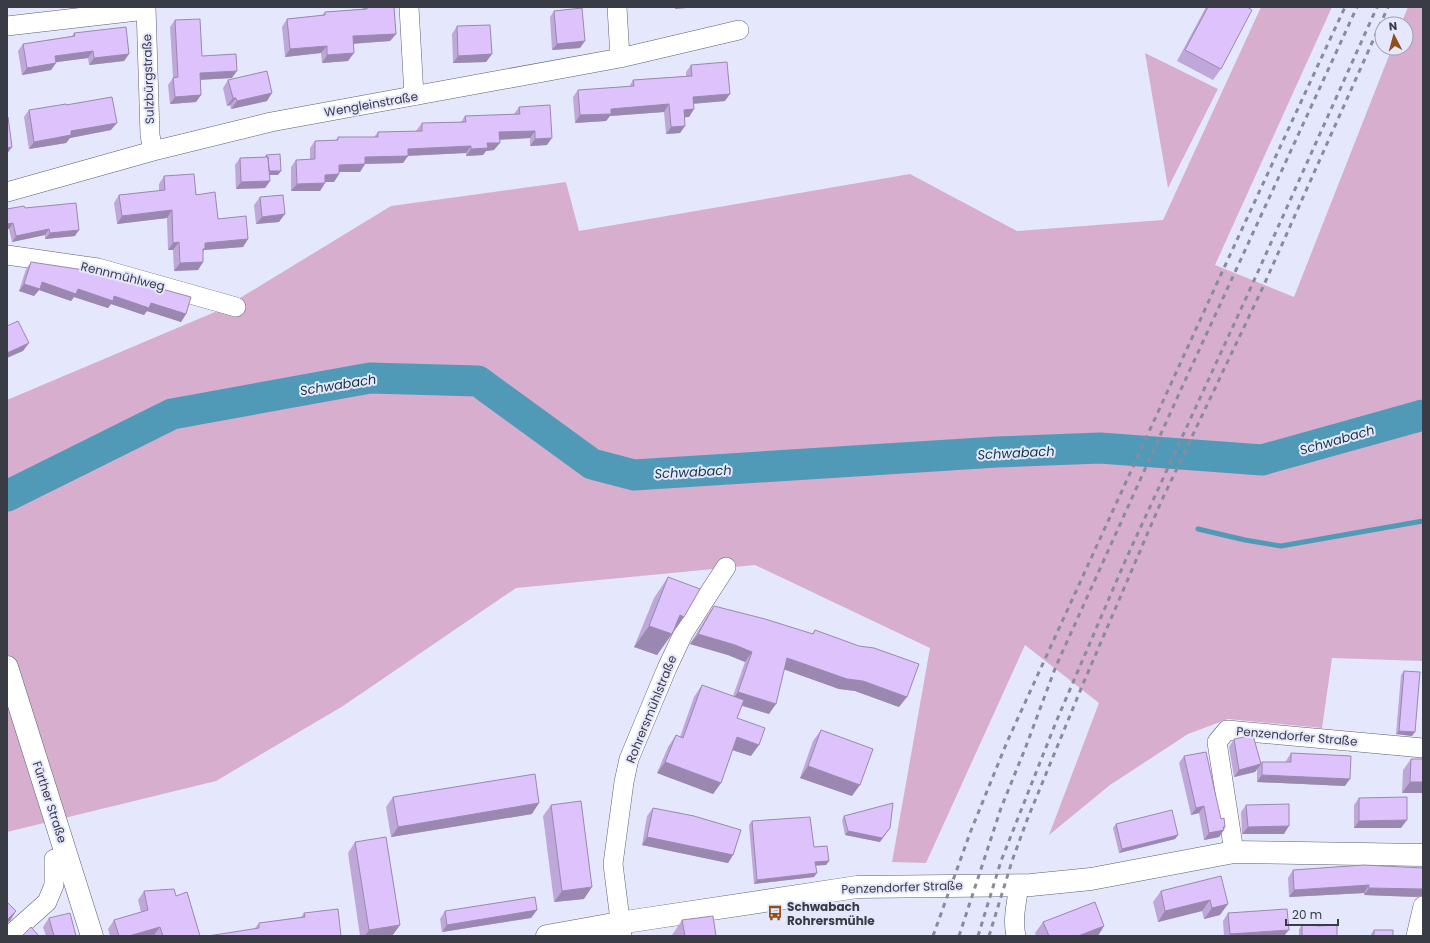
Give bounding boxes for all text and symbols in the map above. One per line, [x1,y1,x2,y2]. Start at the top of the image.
north arrow [1374,16,1414,56]
text: N [1388,18,1398,34]
street label: Sulzbürgstraße [138,34,158,124]
street label: Wengleinstraße [323,87,419,121]
street label: Rennmühlweg [79,257,167,295]
water label: Schwabach [298,370,378,400]
water label: Schwabach [1297,420,1377,460]
water label: Schwabach [977,441,1055,465]
water label: Schwabach [654,460,732,484]
street label: Rohrersmühlstraße [622,653,680,765]
street label: Penzendorfer Straße [1236,722,1358,750]
street label: Fürther Straße [29,759,71,845]
street label: Penzendorfer Straße [841,876,963,898]
place label: Schwabach Rohrersmühle [787,898,875,929]
scale bar [1286,901,1338,927]
bus stop icon: Schwabach Rohrersmühle [766,904,784,922]
text: 20 m [1292,906,1322,923]

